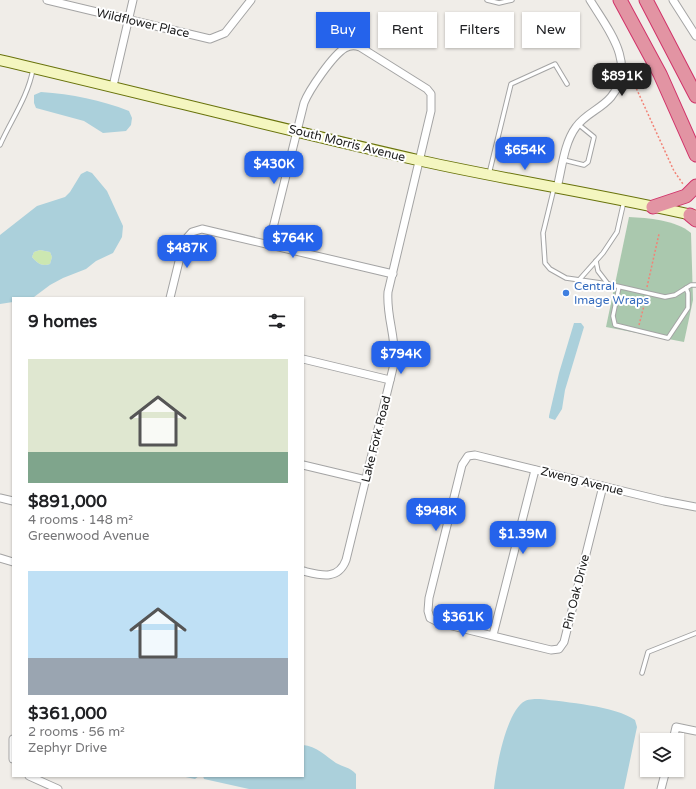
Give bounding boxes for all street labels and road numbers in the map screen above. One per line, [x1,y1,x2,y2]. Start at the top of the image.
street label: Wildflower Place [95,5,191,41]
street label: South Morris Avenue [287,122,407,164]
street label: Lake Fork Road [358,394,394,484]
street label: Zweng Avenue [539,464,625,498]
street label: Pin Oak Drive [560,553,592,631]

